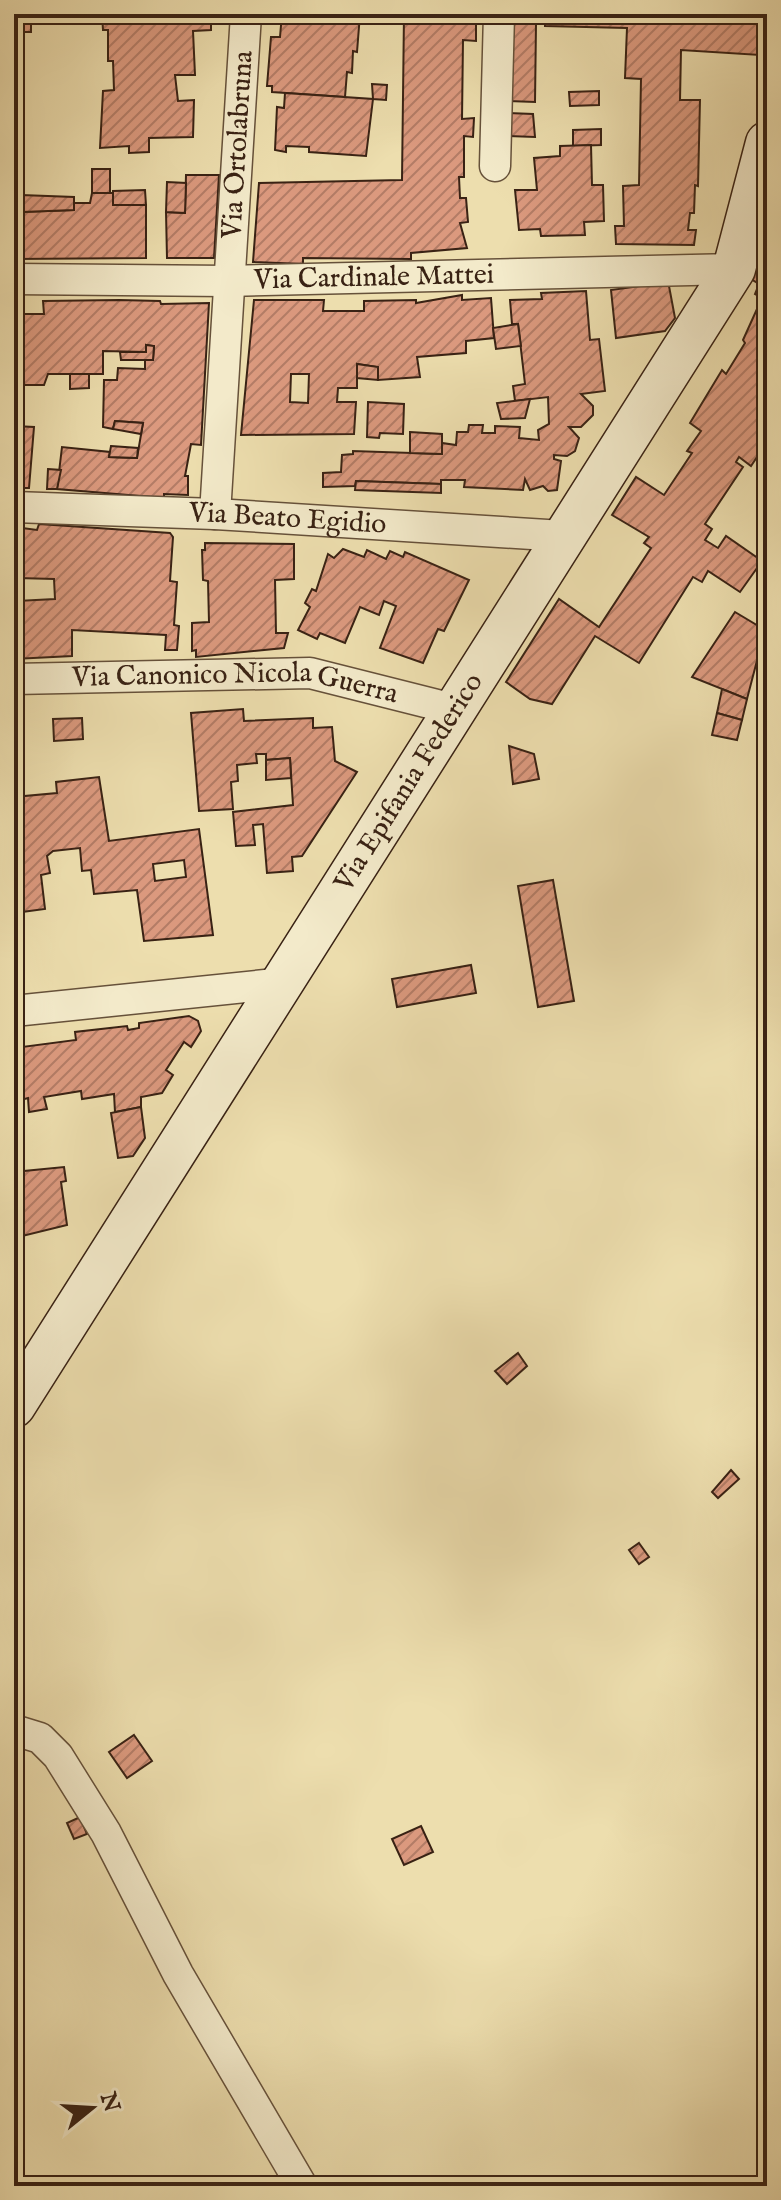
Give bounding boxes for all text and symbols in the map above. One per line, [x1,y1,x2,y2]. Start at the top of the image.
street label: Via Ortolabruna [215,49,261,241]
street label: Via Cardinale Mattei [252,257,495,298]
street label: Via Beato Egidio [187,496,387,542]
street label: Via Canonico Nicola Guerra [70,655,402,712]
street label: Via Epifania Federico [326,667,491,899]
north arrow [52,2068,132,2148]
text: N [93,2088,125,2116]

